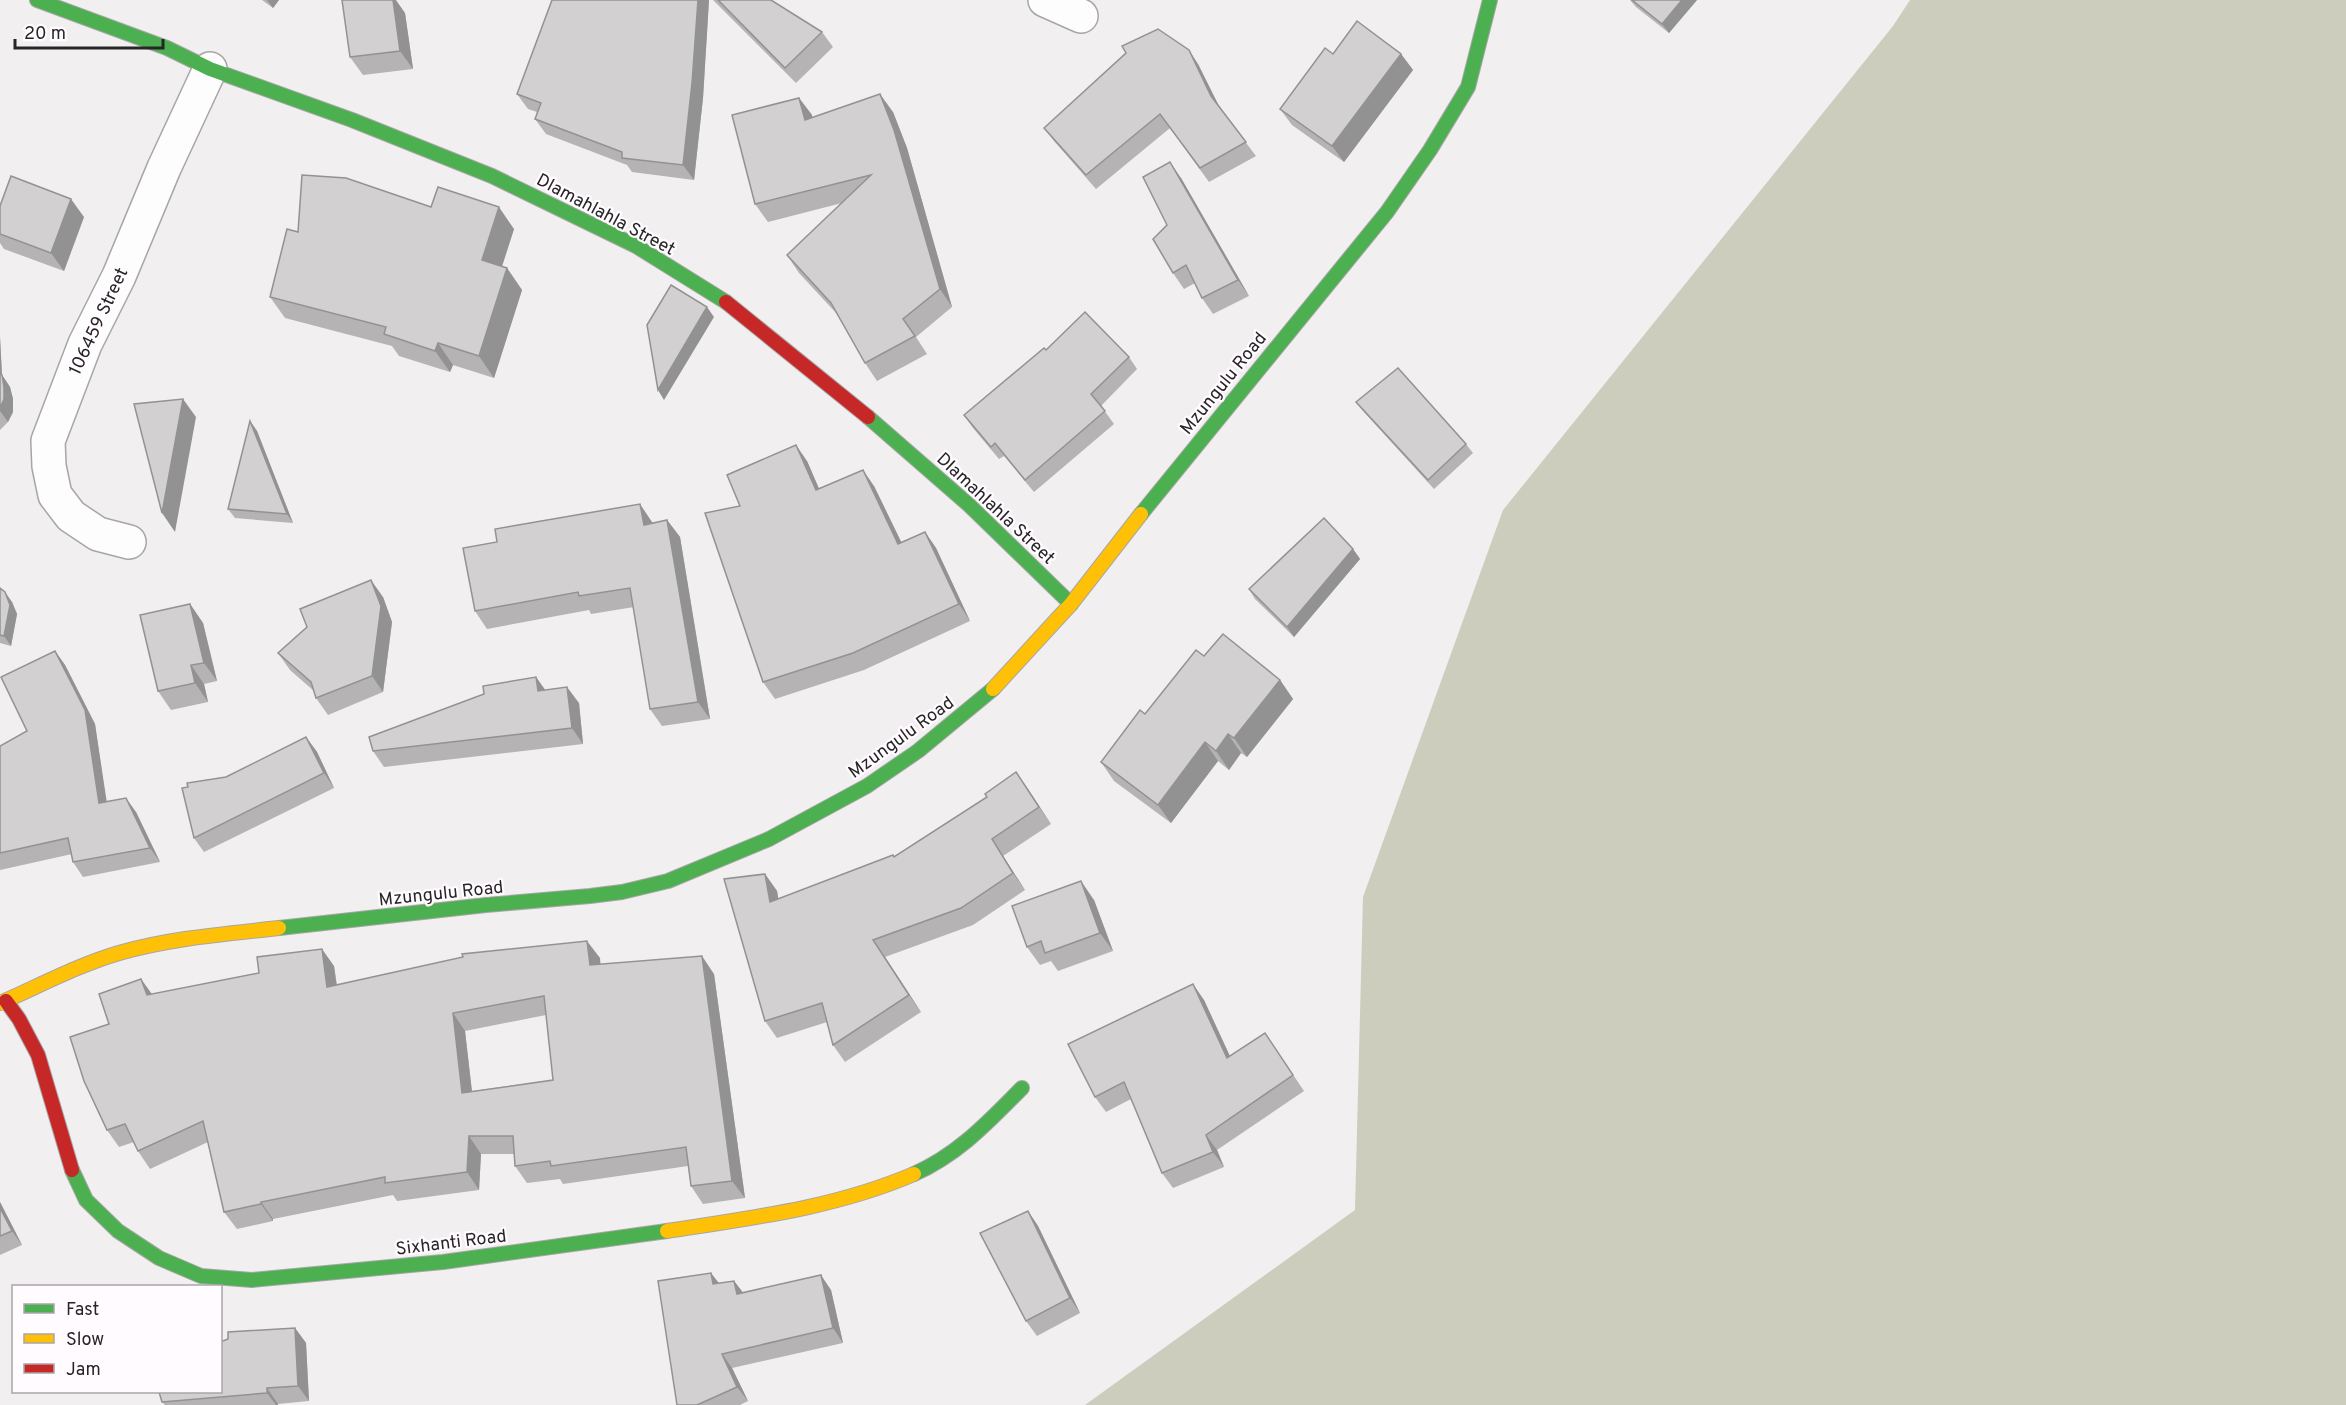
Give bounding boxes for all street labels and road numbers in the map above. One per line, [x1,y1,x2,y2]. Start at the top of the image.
street label: Dlamahlahla Street [532,169,679,262]
street label: 106459 Street [64,264,134,379]
street label: Mzungulu Road [1176,328,1273,440]
street label: Dlamahlahla Street [931,448,1059,570]
street label: Mzungulu Road [844,692,959,784]
street label: Mzungulu Road [378,877,505,912]
street label: Sixhanti Road [395,1225,508,1262]

